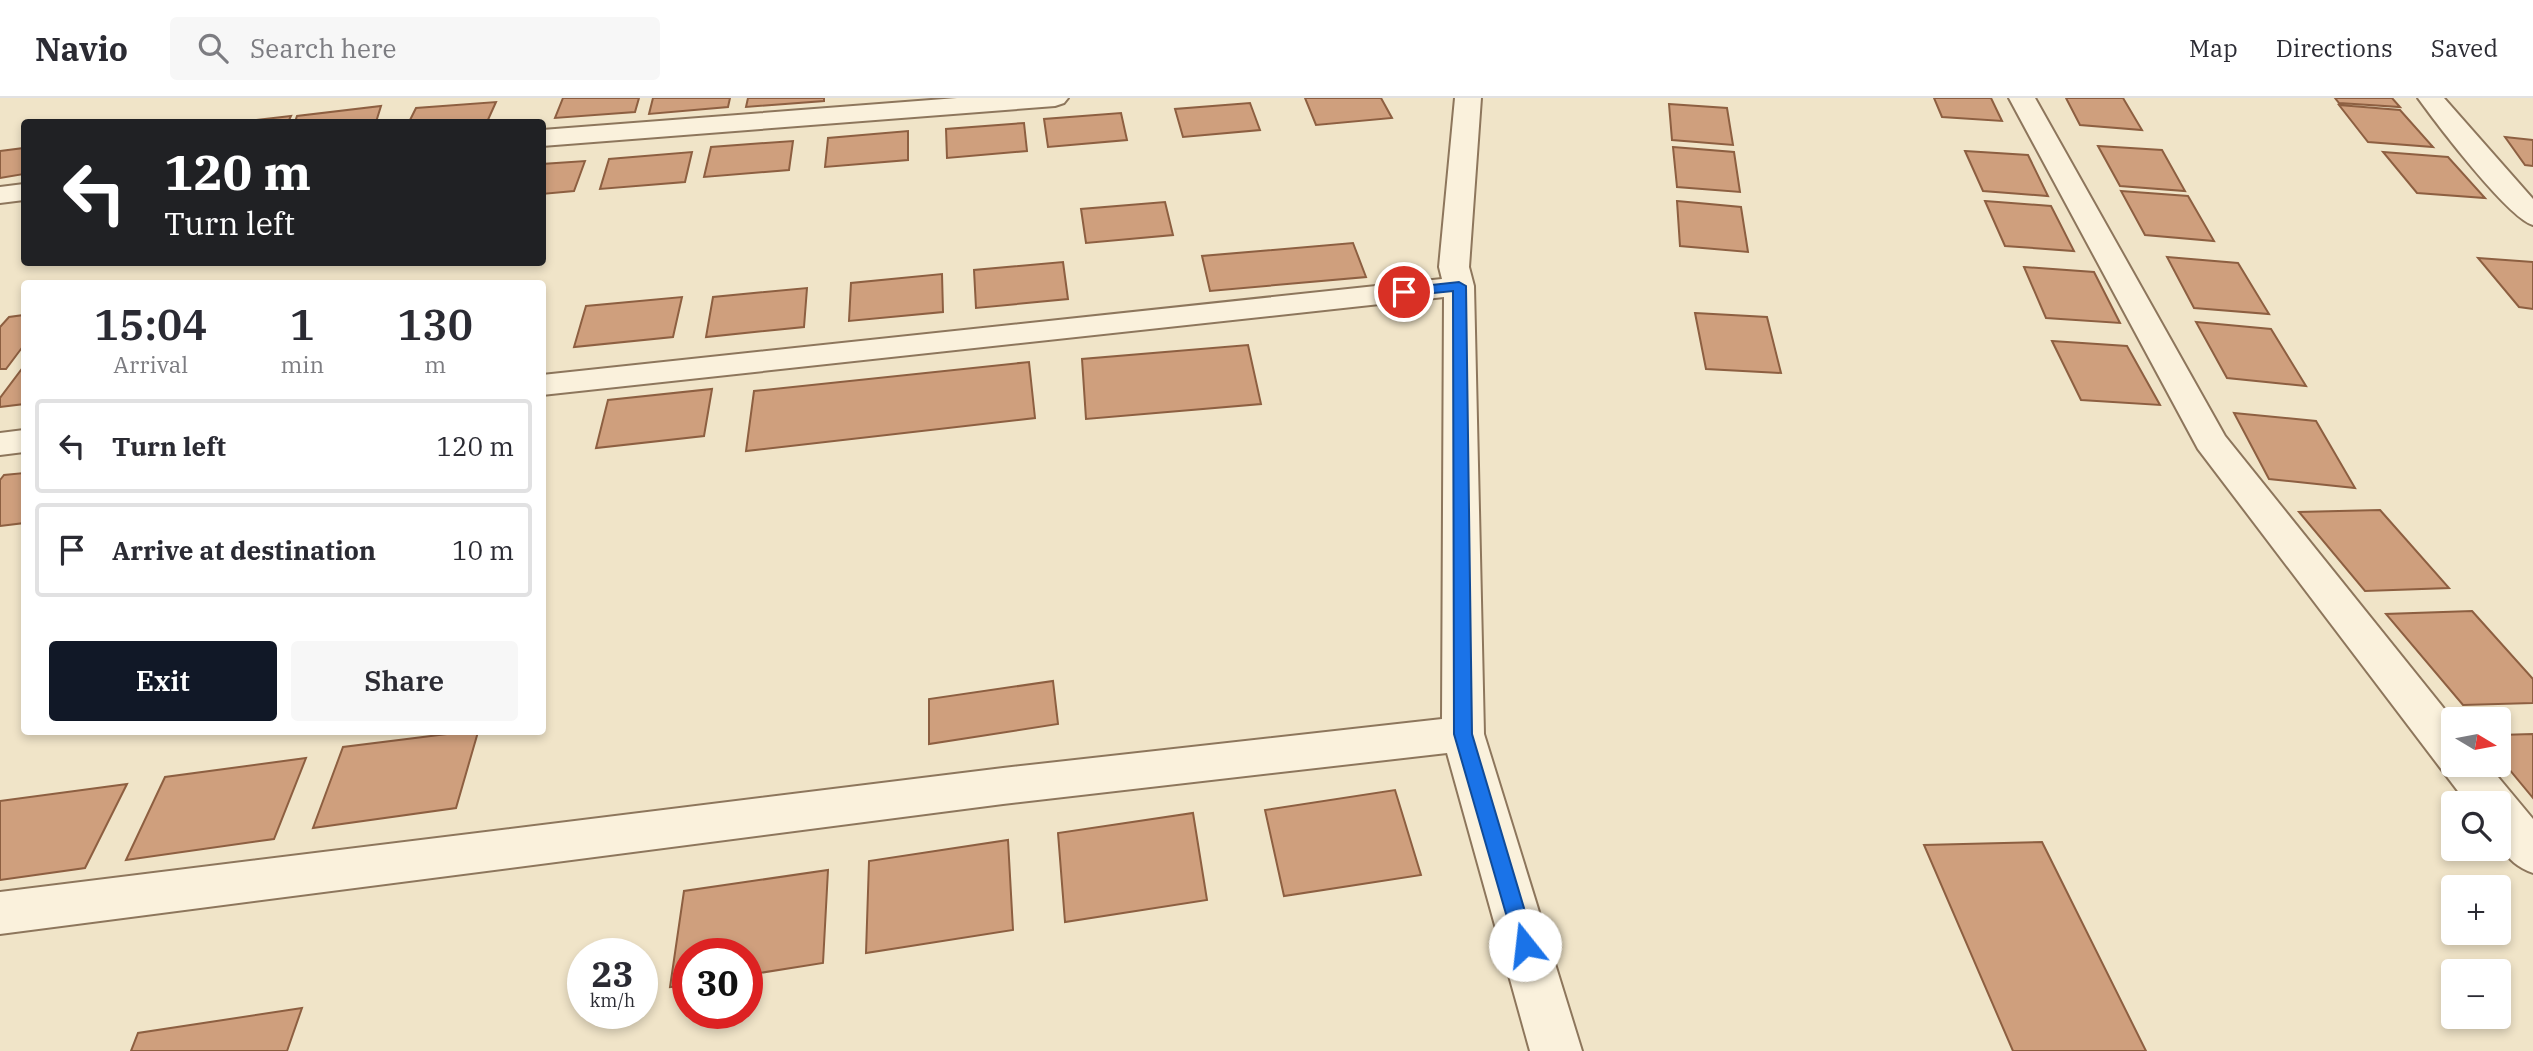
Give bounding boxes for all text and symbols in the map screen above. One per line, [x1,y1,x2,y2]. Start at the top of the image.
search box [170,17,660,80]
text: Navio [35,27,128,70]
icon: search [194,29,232,67]
text: Search here [250,31,396,65]
text: Map [2189,32,2238,64]
text: Directions [2276,32,2393,64]
text: Saved [2431,32,2498,64]
text: 120 m [164,140,311,203]
icon: left [49,147,140,238]
text: Turn left [164,202,295,244]
pin [1374,262,1434,322]
icon: arrive [1385,273,1423,311]
text: 15:04 [94,297,207,352]
text: 1 [290,297,315,352]
text: 130 [397,297,473,352]
text: Arrival [113,349,188,379]
text: min [280,349,324,379]
text: m [424,349,446,379]
icon: left [53,427,91,465]
text: Turn left [112,429,226,463]
text: 120 m [436,429,514,463]
icon: arrive [53,531,91,569]
text: Arrive at destination [112,533,376,567]
text: 10 m [452,533,514,567]
button: Exit [49,641,277,721]
button: Share [291,641,518,721]
north arrow [2441,707,2511,777]
map controls [2441,707,2511,1029]
button: search [2441,791,2511,861]
button: + [2441,875,2511,945]
position arrow [1488,908,1562,982]
speed limit sign: 30 [672,938,763,1029]
text: 23 [591,951,634,997]
button: − [2441,959,2511,1029]
text: km/h [590,989,635,1012]

